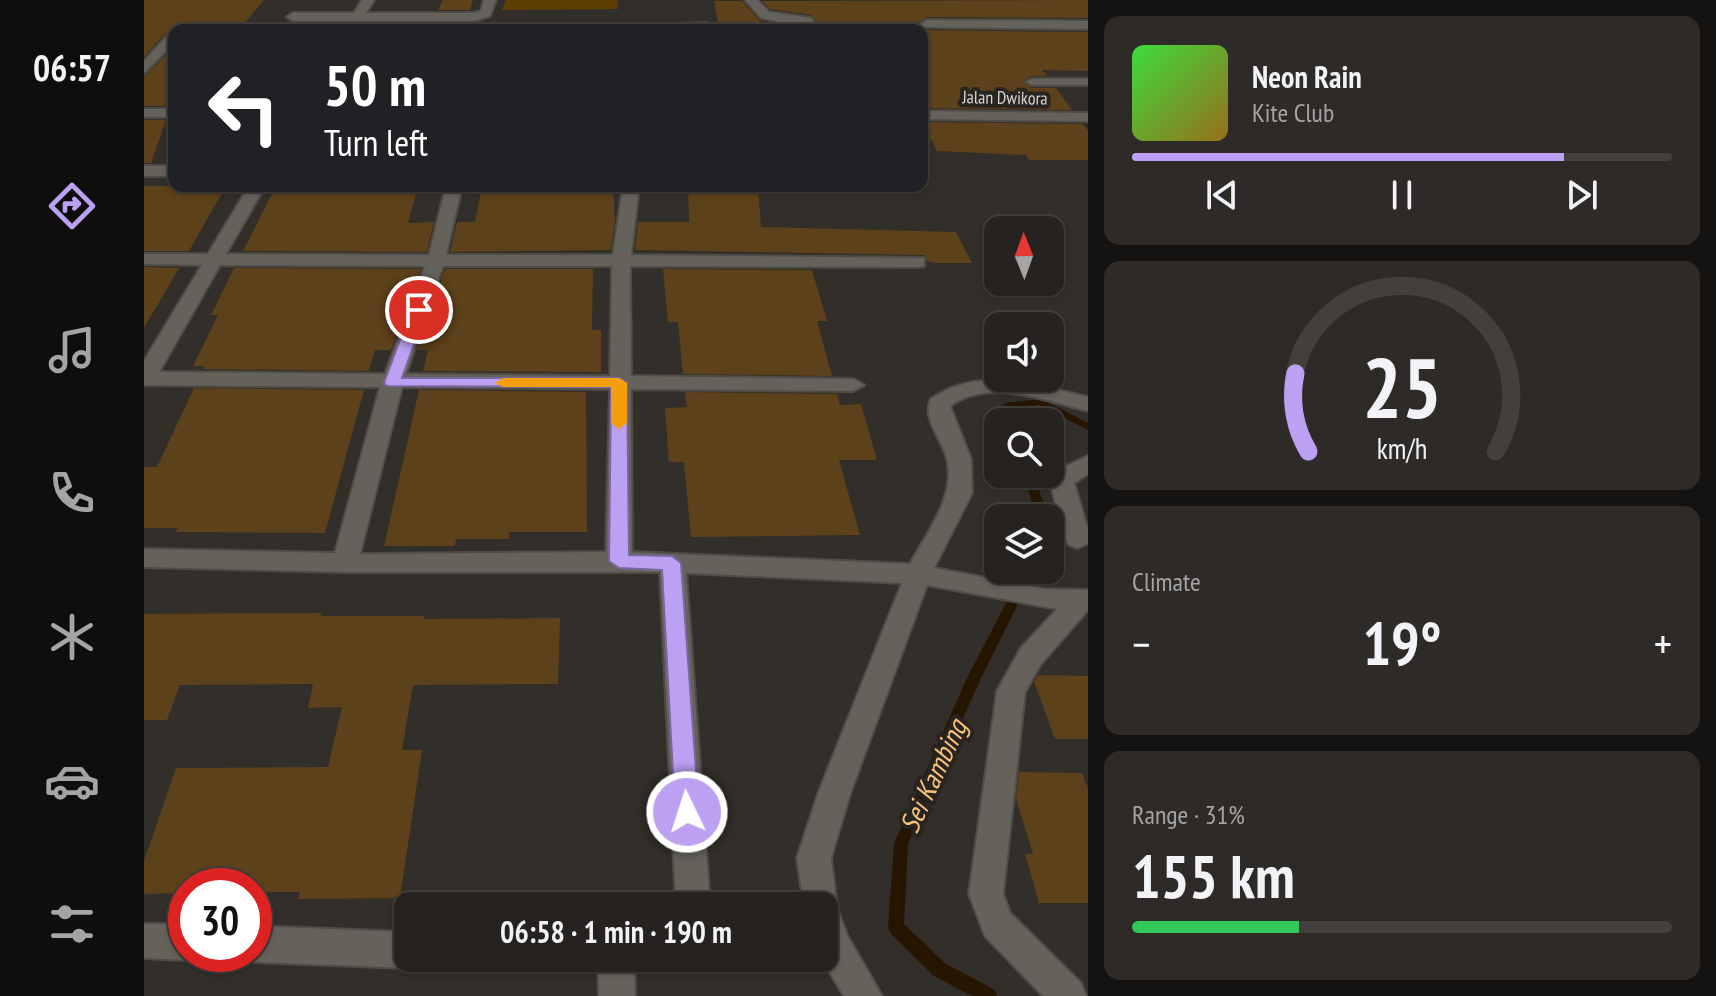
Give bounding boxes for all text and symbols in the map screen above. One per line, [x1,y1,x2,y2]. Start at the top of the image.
text: 06:57 [33,44,111,91]
text: 50 m [324,49,426,121]
icon: left [192,56,296,160]
text: Neon Rain [1252,57,1362,96]
street label: Jalan Dwikora [961,85,1048,110]
text: Kite Club [1252,96,1334,129]
text: Turn left [324,119,428,166]
icon: previous [1200,173,1244,217]
icon: pause [1380,173,1424,217]
icon: next [1560,173,1604,217]
icon: directions [44,178,100,234]
north arrow [984,216,1064,296]
map controls [984,216,1064,584]
pin [385,276,453,344]
icon: arrive [397,288,441,332]
button: sound [984,312,1064,392]
icon: music [44,322,100,378]
text: 25 [1362,332,1442,440]
button: search [984,408,1064,488]
text: km/h [1377,430,1427,467]
icon: phone [44,465,100,521]
button: layers [984,504,1064,584]
text: Climate [1132,565,1201,598]
text: 19° [1362,604,1442,682]
icon: climate [44,609,100,665]
text: − [1132,615,1150,672]
text: + [1654,615,1672,672]
water label: Sei Kambing [890,711,976,838]
icon: car [44,753,100,809]
position arrow [645,770,729,854]
text: Range · 31% [1132,798,1245,831]
text: 155 km [1132,837,1295,915]
speed limit sign: 30 [168,868,272,972]
icon: filters [44,896,100,952]
text: 06:58 · 1 min · 190 m [500,912,732,951]

